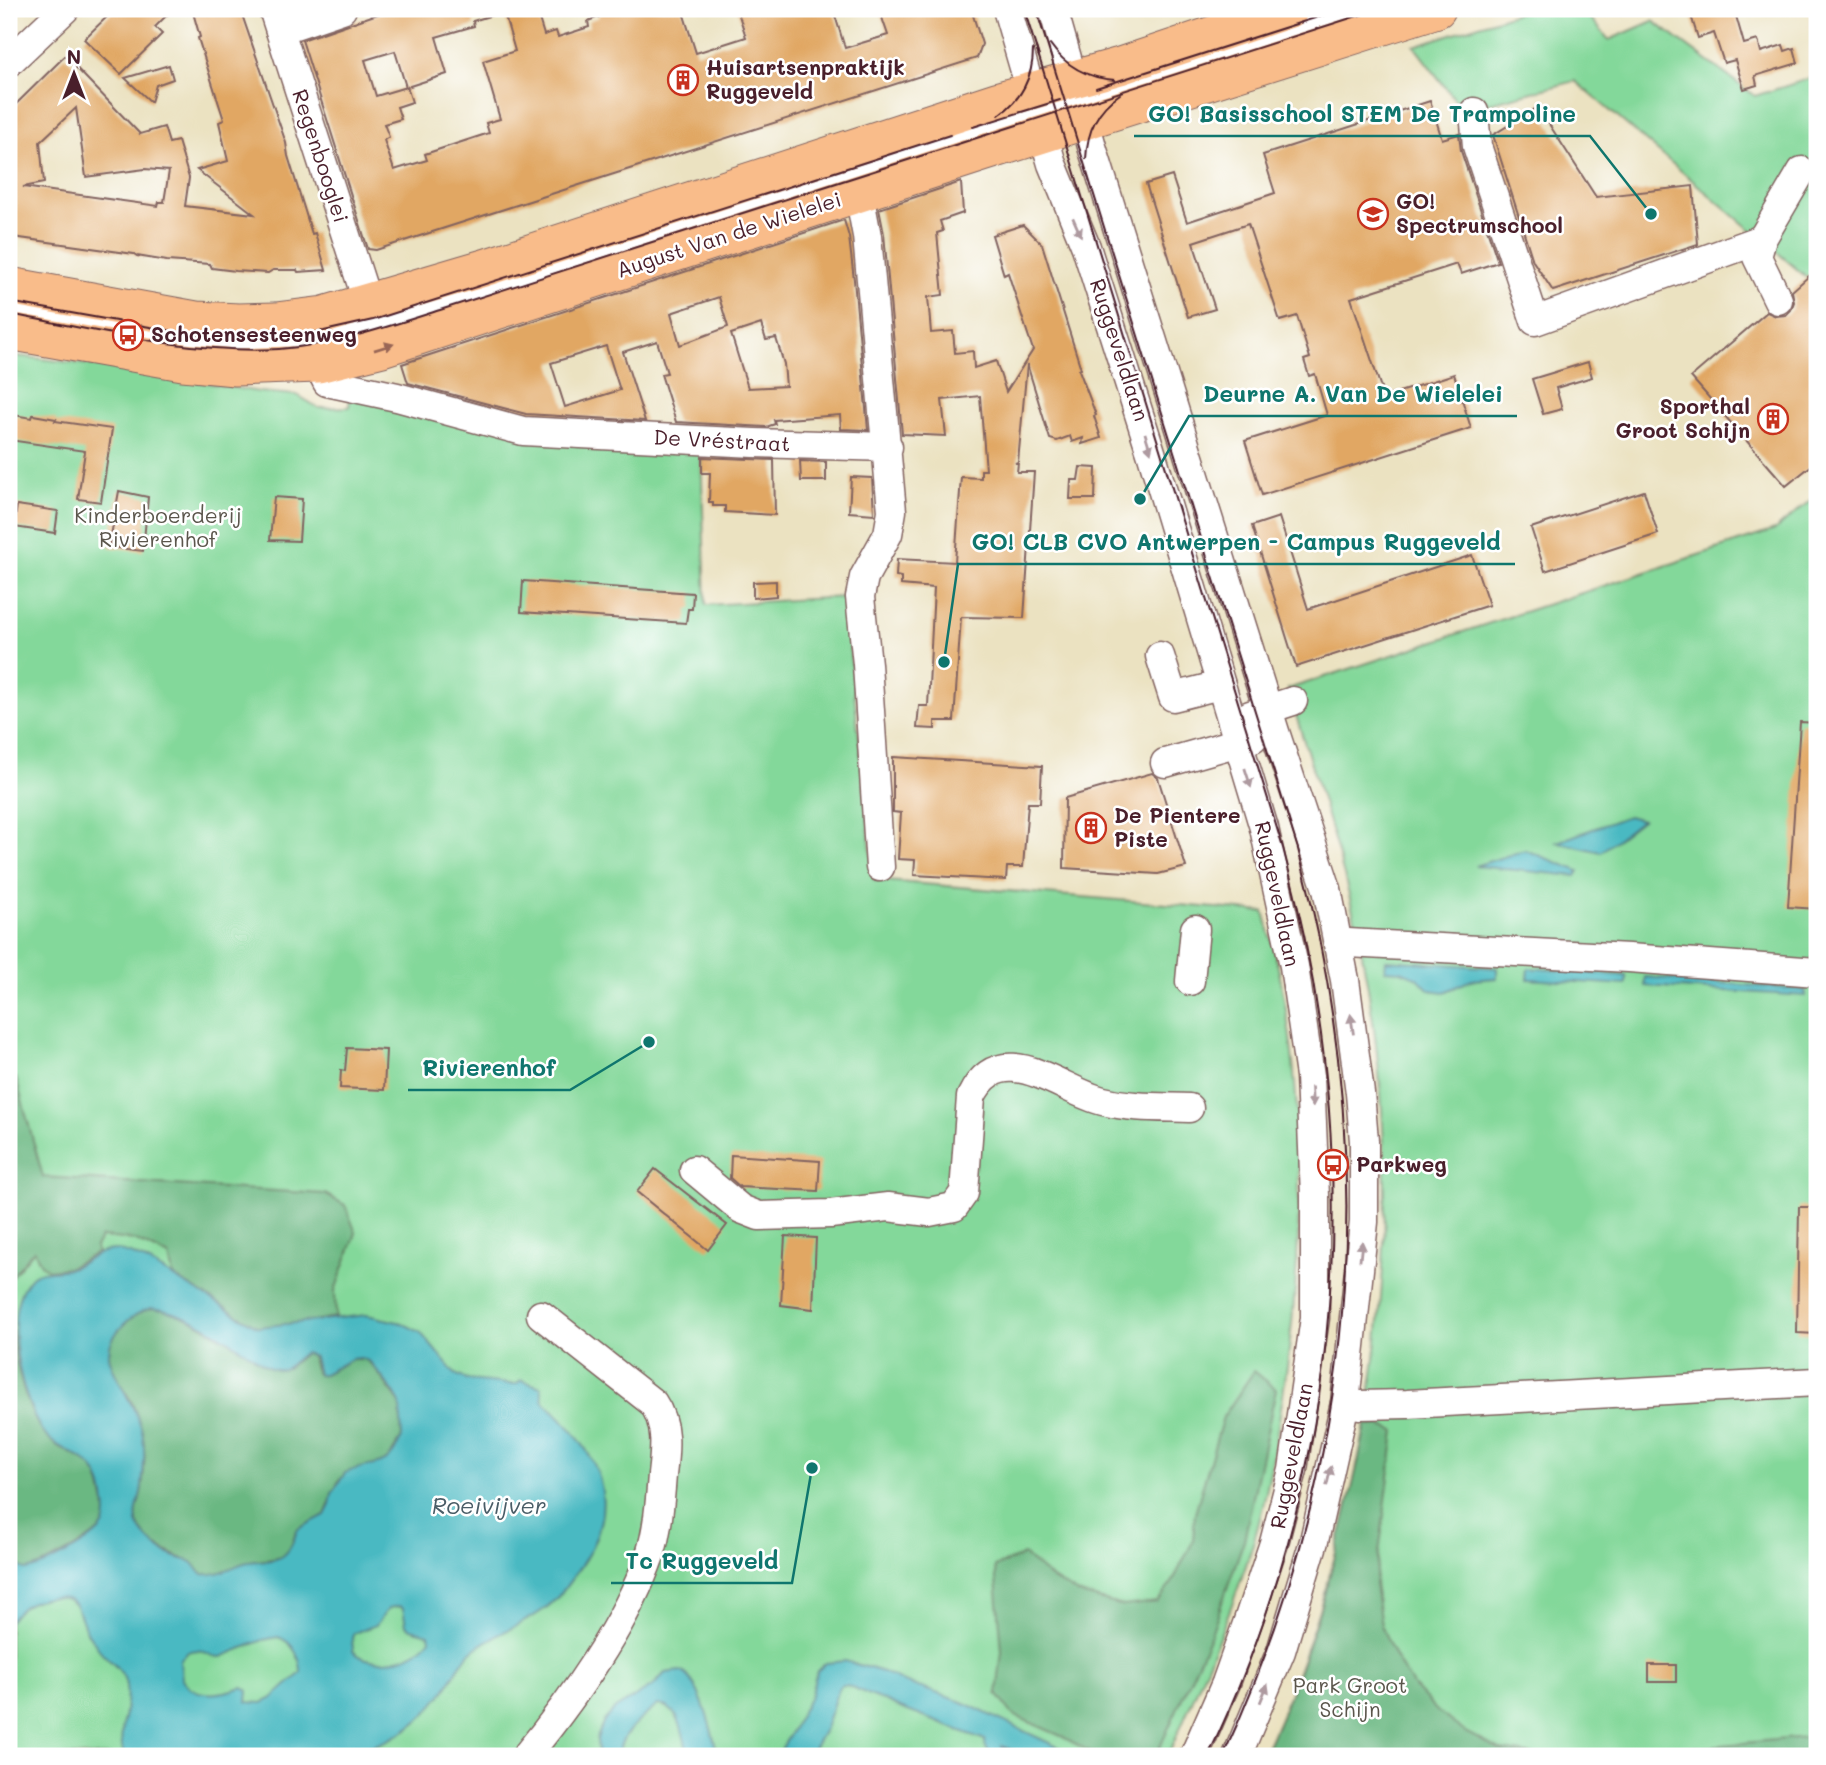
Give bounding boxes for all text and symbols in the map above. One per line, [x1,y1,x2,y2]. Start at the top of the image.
north arrow [38,38,108,108]
text: N [67,44,81,69]
place label: Huisartsenpraktijk Ruggeveld [706,53,905,104]
building icon: Huisartsenpraktijk Ruggeveld [666,63,700,97]
street label: Regenbooglei [287,86,356,226]
callout: GO! Basisschool STEM De Trampoline [1134,92,1590,136]
text: GO! Basisschool STEM De Trampoline [1148,98,1576,128]
street label: August Van de Wielelei [613,184,844,283]
place label: GO! Spectrumschool [1396,187,1563,238]
school or university icon: GO! Spectrumschool [1356,197,1390,231]
one-way arrow [1071,217,1083,237]
street label: Ruggeveldlaan [1085,275,1156,424]
bus stop icon: Schotensesteenweg [111,318,145,352]
place label: Schotensesteenweg [151,320,357,347]
one-way arrow [373,342,394,352]
callout: Deurne A. Van De Wielelei [1189,372,1517,416]
text: Deurne A. Van De Wielelei [1203,378,1503,408]
place label: Sporthal Groot Schijn [1616,392,1750,443]
building icon: Sporthal Groot Schijn [1756,402,1790,436]
street label: De Vréstraat [653,422,791,457]
one-way arrow [1143,433,1154,454]
park label: Kinderboerderij Rivierenhof [74,501,242,552]
callout: GO! CLB CVO Antwerpen - Campus Ruggeveld [958,520,1515,564]
text: GO! CLB CVO Antwerpen - Campus Ruggeveld [971,526,1501,556]
one-way arrow [1243,768,1254,789]
place label: De Pientere Piste [1114,801,1240,852]
building icon: De Pientere Piste [1074,811,1108,845]
street label: Ruggeveldlaan [1250,818,1307,969]
one-way arrow [1346,1013,1357,1035]
callout: Rivierenhof [408,1046,570,1090]
text: Rivierenhof [422,1052,557,1082]
one-way arrow [1306,1086,1317,1108]
bus stop icon: Parkweg [1316,1148,1350,1182]
place label: Parkweg [1356,1150,1447,1177]
one-way arrow [1356,1240,1367,1262]
street label: Ruggeveldlaan [1263,1380,1318,1531]
one-way arrow [1324,1465,1335,1487]
water label: Roeivijver [432,1490,546,1520]
callout: Tc Ruggeveld [611,1539,792,1583]
text: Tc Ruggeveld [626,1545,778,1575]
park label: Park Groot Schijn [1293,1671,1407,1722]
one-way arrow [1258,1683,1269,1704]

